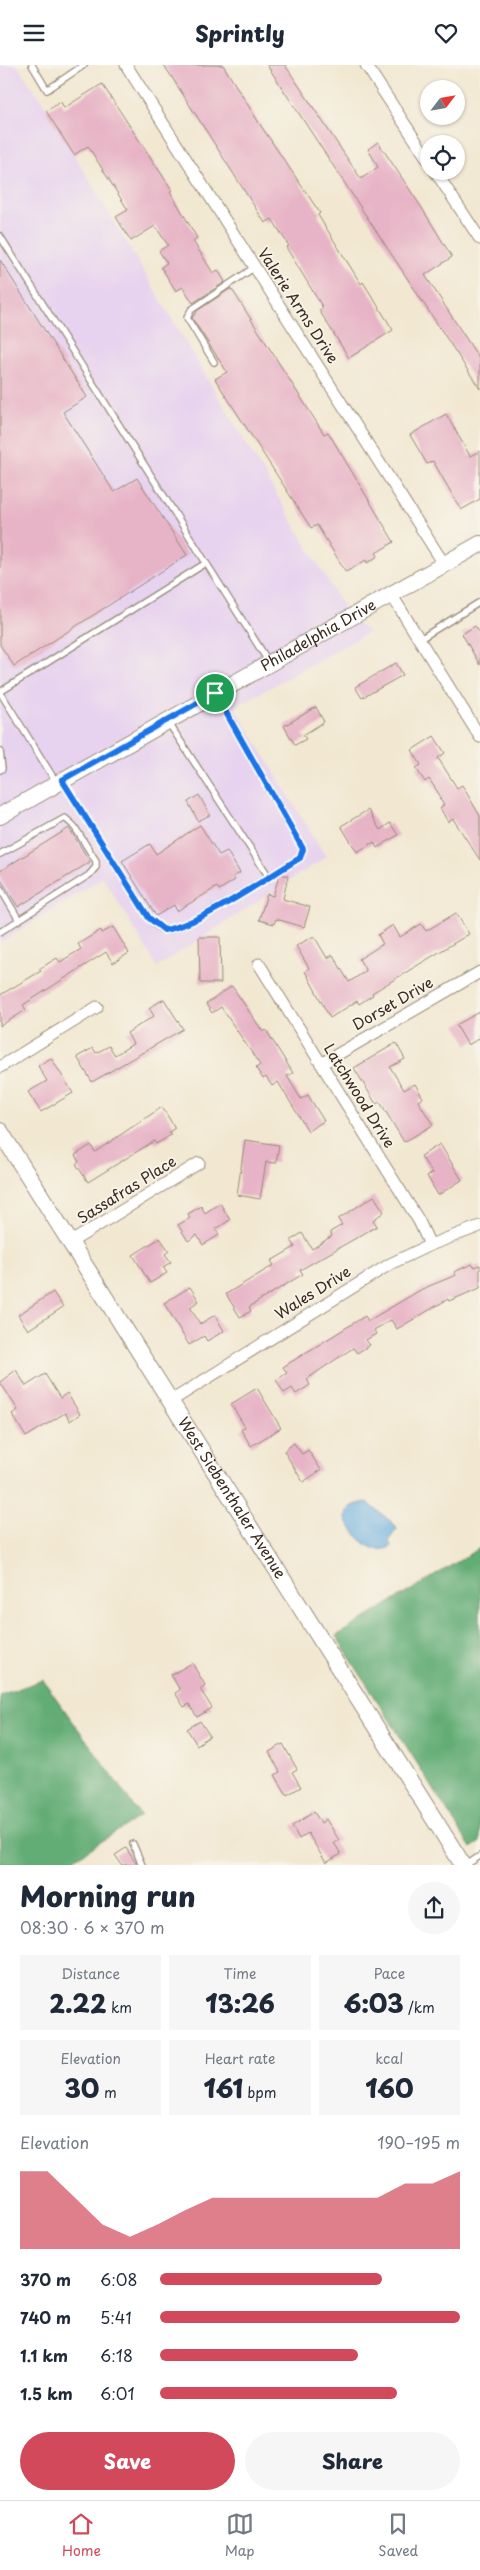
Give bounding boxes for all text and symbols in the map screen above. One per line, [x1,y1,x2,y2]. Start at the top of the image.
text: Sprintly [195,16,285,49]
icon: menu [20,19,48,47]
icon: heart [432,19,460,47]
north arrow [420,80,465,125]
map controls [420,80,465,180]
button: locate [420,135,465,180]
street label: Valerie Arms Drive [253,243,345,368]
street label: Philadelphia Drive [256,592,380,676]
pin [194,672,236,714]
icon: arrive [201,679,229,707]
street label: Dorset Drive [348,970,437,1035]
street label: Latchwood Drive [319,1039,402,1152]
street label: Sassafras Place [72,1149,180,1228]
street label: Wales Drive [270,1259,355,1324]
street label: West Siebenthaler Avenue [173,1412,292,1583]
text: Morning run [20,1874,196,1917]
button: share [408,1882,460,1934]
text: 08:30 · 6 × 370 m [20,1915,165,1939]
text: Distance [61,1963,120,1984]
text: Time [223,1963,257,1984]
text: Pace [374,1963,405,1984]
text: 2.22 [49,1984,106,2022]
text: 13:26 [205,1984,275,2022]
text: 6:03 [344,1984,403,2022]
text: km [106,1997,132,2018]
text: /km [403,1997,435,2018]
text: Elevation [60,2048,121,2069]
text: Heart rate [205,2048,275,2069]
text: kcal [375,2048,403,2069]
text: 30 [65,2069,99,2107]
text: 161 [203,2069,243,2107]
text: 160 [365,2069,414,2107]
text: m [99,2082,117,2103]
text: bpm [243,2082,277,2103]
text: Elevation [20,2130,89,2154]
text: 190–195 m [377,2130,460,2154]
text: 370 m [20,2267,71,2291]
text: 6:08 [100,2267,137,2291]
text: 740 m [20,2305,71,2329]
text: 5:41 [100,2305,132,2329]
text: 1.1 km [20,2343,68,2367]
text: 6:18 [100,2343,133,2367]
text: 1.5 km [20,2381,73,2405]
text: 6:01 [100,2381,135,2405]
button: Save [20,2432,235,2490]
button: Share [245,2432,460,2490]
tab: Home [62,2510,101,2561]
tab: Map [225,2510,255,2561]
tab: Saved [378,2510,418,2561]

